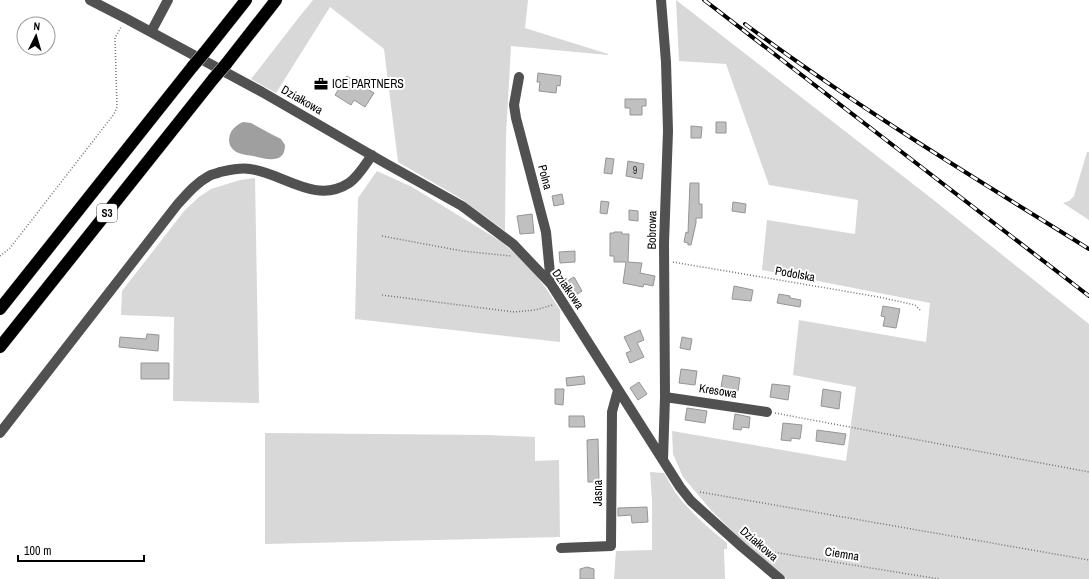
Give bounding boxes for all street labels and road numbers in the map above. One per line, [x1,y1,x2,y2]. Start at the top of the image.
street label: Działkowa [278,82,326,119]
street label: Polna [534,163,556,192]
road number: S3 [97,204,117,222]
street label: Bobrowa [644,210,660,250]
street label: Podolska [774,263,817,285]
street label: Działkowa [548,266,588,313]
street label: Kresowa [698,380,739,402]
street label: Jasna [590,479,606,506]
street label: Działkowa [737,523,782,565]
street label: Ciemna [824,543,861,565]

